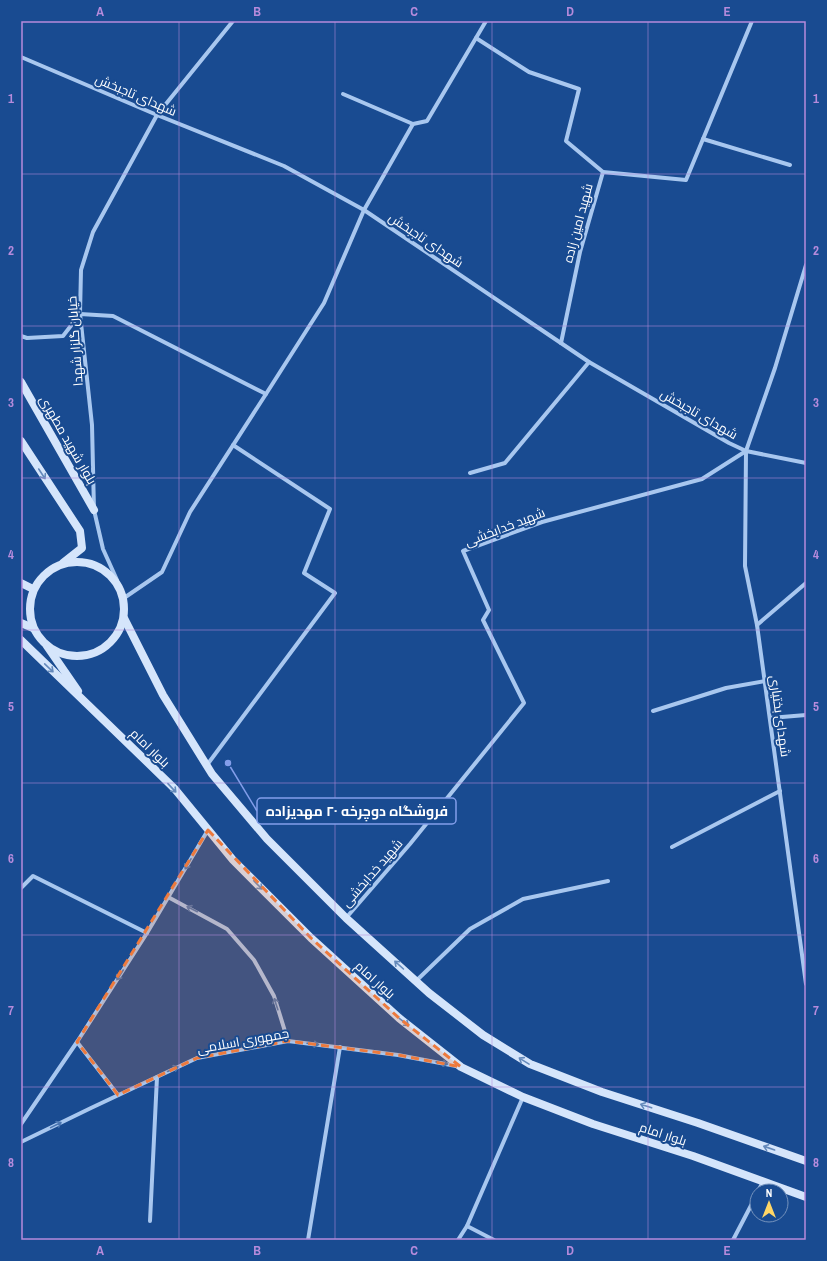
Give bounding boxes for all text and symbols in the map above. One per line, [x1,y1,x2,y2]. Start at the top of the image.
text: A [96,3,104,20]
text: B [253,3,261,20]
text: C [410,3,418,20]
text: D [566,3,574,20]
text: E [723,3,731,20]
street label: شهدای تاجبخش [93,70,179,120]
text: 1 [8,90,14,107]
text: 1 [813,90,819,107]
street label: شهید امین زاده [559,181,597,265]
street label: شهدای تاجبخش [385,209,467,271]
text: 2 [8,242,14,259]
text: 2 [813,242,819,259]
street label: خیابان گلزار شهدا [63,295,87,387]
street label: شهدای تاجبخش [657,385,741,443]
street label: بلوار شهید مطهری [36,392,100,488]
text: 3 [8,394,14,411]
text: 3 [813,394,819,411]
one-way arrow [39,468,47,480]
street label: شهید خدابخشی [462,504,548,550]
text: 4 [8,546,14,563]
text: 4 [813,546,819,563]
one-way arrow [44,663,54,672]
street label: شهدای بختیاری [766,674,794,758]
text: 5 [8,698,14,715]
text: 5 [813,698,819,715]
street label: بلوار امام [126,725,173,772]
one-way arrow [168,782,177,793]
callout: فروشگاه دوچرخه ۲۰ مهدیزاده [257,798,456,824]
text: فروشگاه دوچرخه ۲۰ مهدیزاده [266,802,448,822]
street label: شهید خدابخشی [338,835,406,911]
text: 6 [8,850,14,867]
text: 6 [813,850,819,867]
one-way arrow [184,858,192,870]
one-way arrow [253,880,263,890]
one-way arrow [187,905,199,912]
street label: بلوار امام [351,957,399,1003]
one-way arrow [394,961,404,970]
one-way arrow [116,969,125,980]
one-way arrow [272,997,279,1010]
text: 7 [8,1002,14,1019]
text: 7 [813,1002,819,1019]
one-way arrow [398,1017,409,1026]
street label: جمهوری اسلامی [196,1025,290,1057]
one-way arrow [306,1040,319,1048]
one-way arrow [518,1056,530,1064]
one-way arrow [435,1059,448,1067]
one-way arrow [167,1065,179,1072]
one-way arrow [640,1102,653,1109]
street label: بلوار امام [637,1118,689,1151]
one-way arrow [50,1121,62,1128]
one-way arrow [764,1143,776,1151]
text: 8 [8,1154,14,1171]
text: 8 [813,1154,819,1171]
north arrow [749,1183,789,1223]
text: N [766,1186,772,1200]
text: A [96,1242,104,1259]
text: B [253,1242,261,1259]
text: C [410,1242,418,1259]
text: D [566,1242,574,1259]
text: E [723,1242,731,1259]

